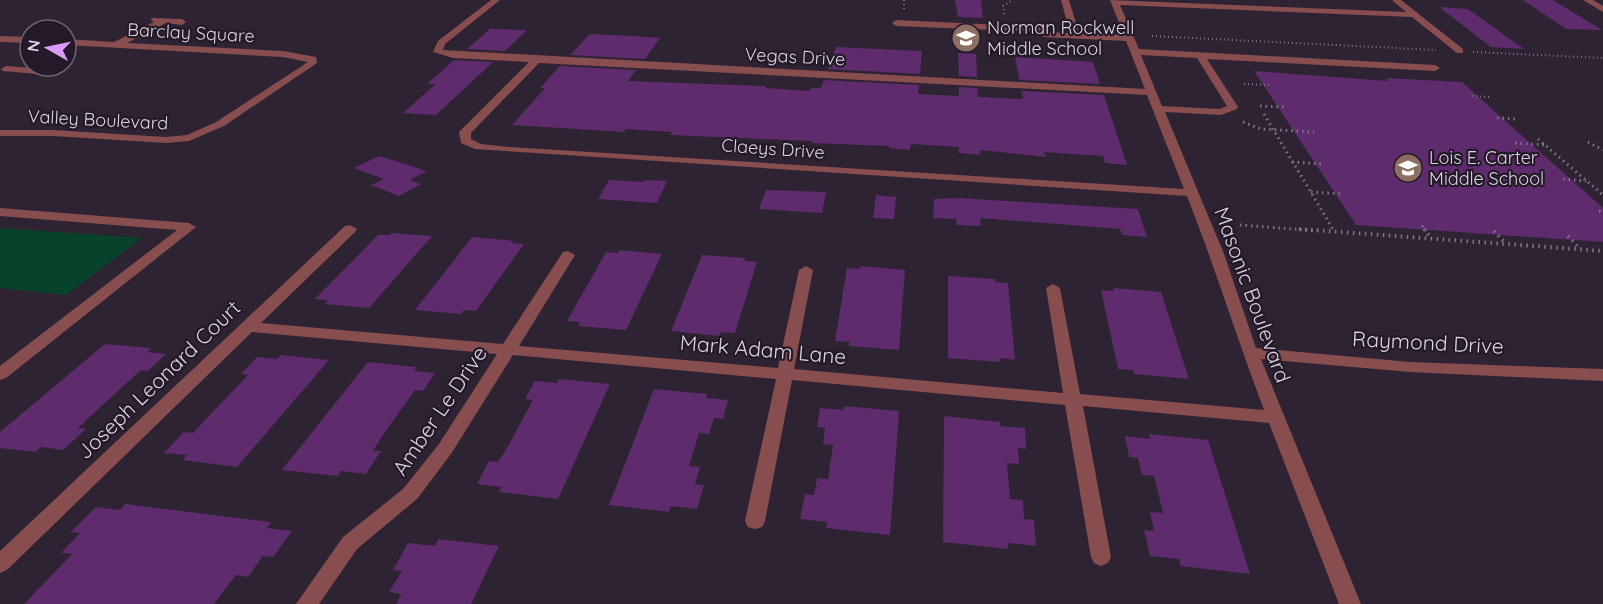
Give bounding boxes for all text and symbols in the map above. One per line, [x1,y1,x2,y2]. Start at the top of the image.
place label: Norman Rockwell Middle School [987,16,1134,60]
north arrow [18,18,78,78]
street label: Barclay Square [127,18,255,47]
school or university icon: Norman Rockwell Middle School [950,22,982,54]
text: N [22,38,44,53]
street label: Vegas Drive [744,42,846,71]
street label: Valley Boulevard [27,104,169,135]
street label: Claeys Drive [721,133,826,164]
place label: Lois E. Carter Middle School [1429,146,1544,190]
school or university icon: Lois E. Carter Middle School [1392,152,1424,184]
street label: Masonic Boulevard [1209,203,1297,386]
street label: Joseph Leonard Court [71,295,245,464]
street label: Raymond Drive [1352,325,1505,359]
street label: Mark Adam Lane [679,329,847,369]
street label: Amber Le Drive [386,341,492,480]

